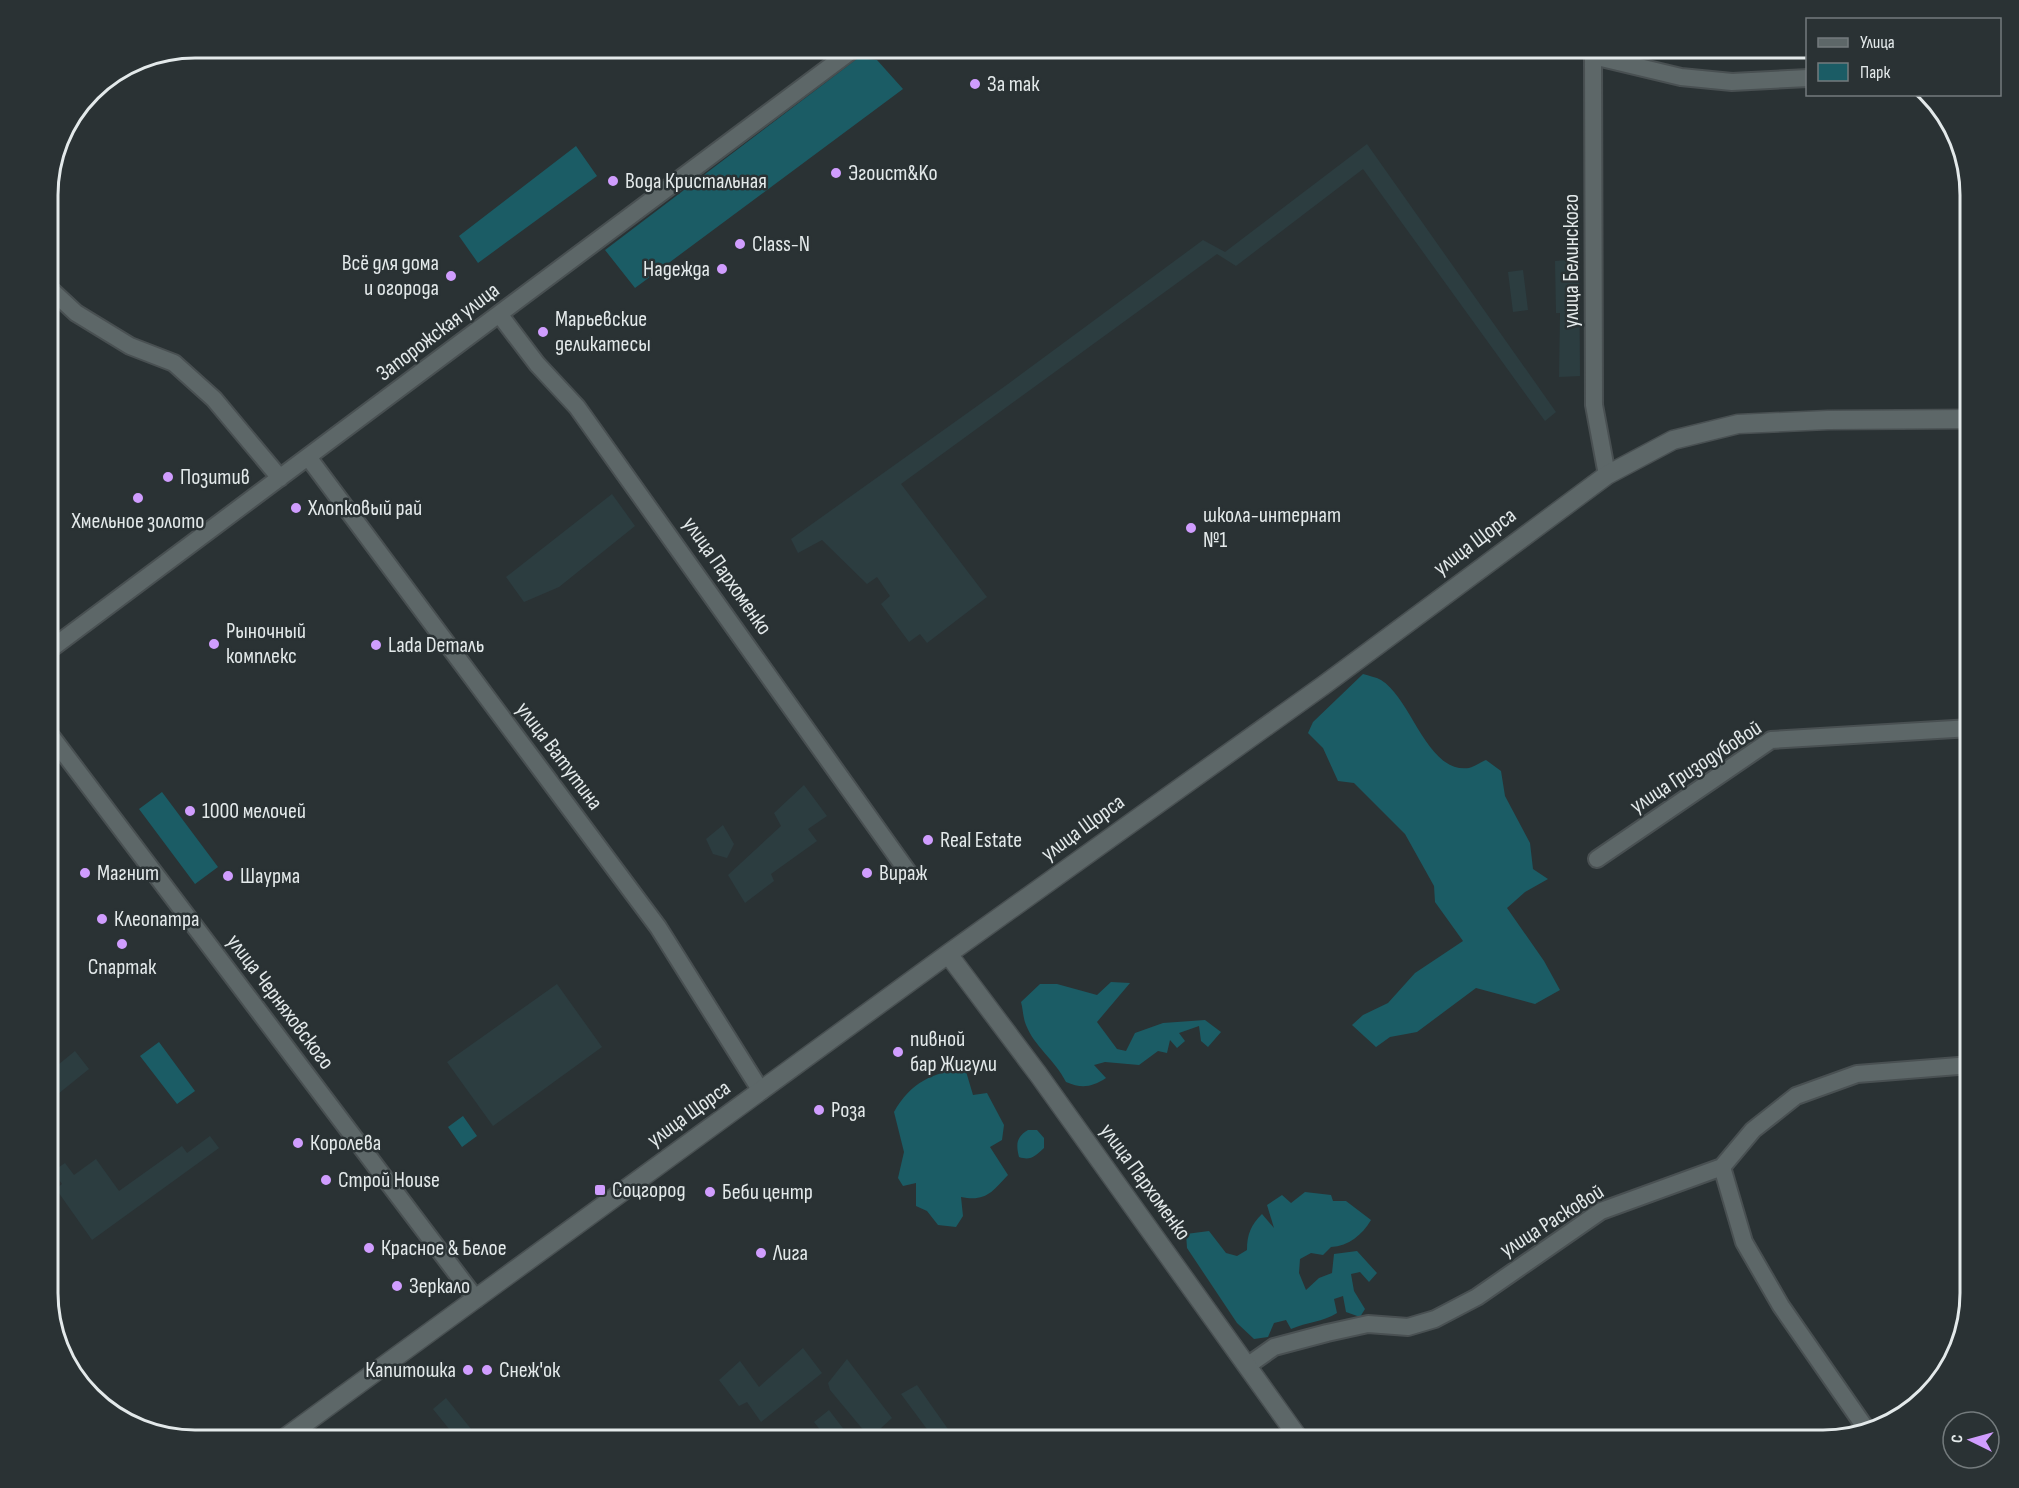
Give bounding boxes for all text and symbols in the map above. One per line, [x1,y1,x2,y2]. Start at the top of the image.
legend [1806,18,2001,96]
text: Улица [1860,32,1895,53]
text: Парк [1860,62,1891,83]
place label: За так [987,71,1040,98]
marker: За так [968,77,982,91]
place label: Эгоист&Kо [848,160,938,187]
marker: Эгоист&Kо [829,166,843,180]
place label: Вода Кристальная [625,168,767,195]
marker: Вода Кристальная [606,174,620,188]
street label: улица Белинского [1558,194,1585,328]
place label: Class-N [752,231,810,258]
marker: Class-N [733,237,747,251]
place label: Всё для дома и огорода [342,250,439,302]
place label: Надежда [643,256,710,283]
marker: Надежда [715,262,729,276]
marker: Всё для дома и огорода [444,269,458,283]
street label: Запорожская улица [371,277,505,387]
place label: Марьевские деликатесы [555,306,651,358]
marker: Марьевские деликатесы [536,325,550,339]
place label: Позитив [180,464,250,491]
marker: Позитив [161,470,175,484]
marker: Хмельное золото [131,491,145,505]
place label: Хлопковый рай [307,495,422,522]
marker: Хлопковый рай [289,501,303,515]
place label: школа-интернат №1 [1203,502,1341,554]
street label: улица Щорса [1428,502,1522,582]
place label: Хмельное золото [71,508,204,535]
street label: улица Пархоменко [676,512,778,640]
marker: школа-интернат №1 [1184,521,1198,535]
place label: Рыночный комплекс [226,618,306,670]
place label: Lada Dеталь [388,632,484,659]
marker: Рыночный комплекс [207,637,221,651]
marker: Lada Dеталь [369,638,383,652]
street label: улица Ватутина [510,697,608,815]
street label: улица Гризодубовой [1625,714,1767,820]
street label: улица Щорса [1036,789,1130,867]
place label: 1000 мелочей [202,798,306,825]
marker: 1000 мелочей [183,804,197,818]
place label: Real Estate [940,827,1022,854]
marker: Real Estate [921,833,935,847]
place label: Магнит [97,860,159,887]
place label: Вираж [879,860,928,887]
place label: Шаурма [240,863,300,890]
marker: Магнит [78,866,92,880]
marker: Вираж [860,866,874,880]
marker: Шаурма [221,869,235,883]
place label: Клеопатра [114,906,199,933]
marker: Клеопатра [95,912,109,926]
street label: улица Черняховского [220,929,340,1075]
marker: Спартак [115,937,129,951]
place label: Спартак [88,954,157,981]
place label: пивной бар Жигули [910,1026,997,1078]
marker: пивной бар Жигули [891,1045,905,1059]
street label: улица Щорса [642,1075,736,1153]
place label: Роза [831,1097,866,1124]
marker: Роза [812,1103,826,1117]
street label: улица Пархоменко [1094,1118,1196,1246]
place label: Королева [310,1130,381,1157]
marker: Королева [291,1136,305,1150]
place label: Строй House [338,1167,440,1194]
marker: Строй House [319,1173,333,1187]
place label: Соцгород [612,1177,686,1204]
street label: улица Расковой [1495,1178,1609,1264]
place label: Беби центр [722,1179,813,1206]
marker: Соцгород [593,1183,607,1197]
marker: Беби центр [703,1185,717,1199]
place label: Красное & Белое [381,1235,507,1262]
place label: Лига [772,1240,808,1267]
marker: Красное & Белое [362,1241,376,1255]
marker: Лига [754,1246,768,1260]
place label: Зеркало [409,1273,470,1300]
marker: Зеркало [390,1279,404,1293]
place label: Капитошка [365,1357,456,1384]
place label: Снеж'ок [499,1357,561,1384]
marker: Капитошка [461,1363,475,1377]
marker: Снеж'ок [480,1363,494,1377]
north arrow [1941,1410,2001,1470]
text: С [1948,1434,1967,1444]

